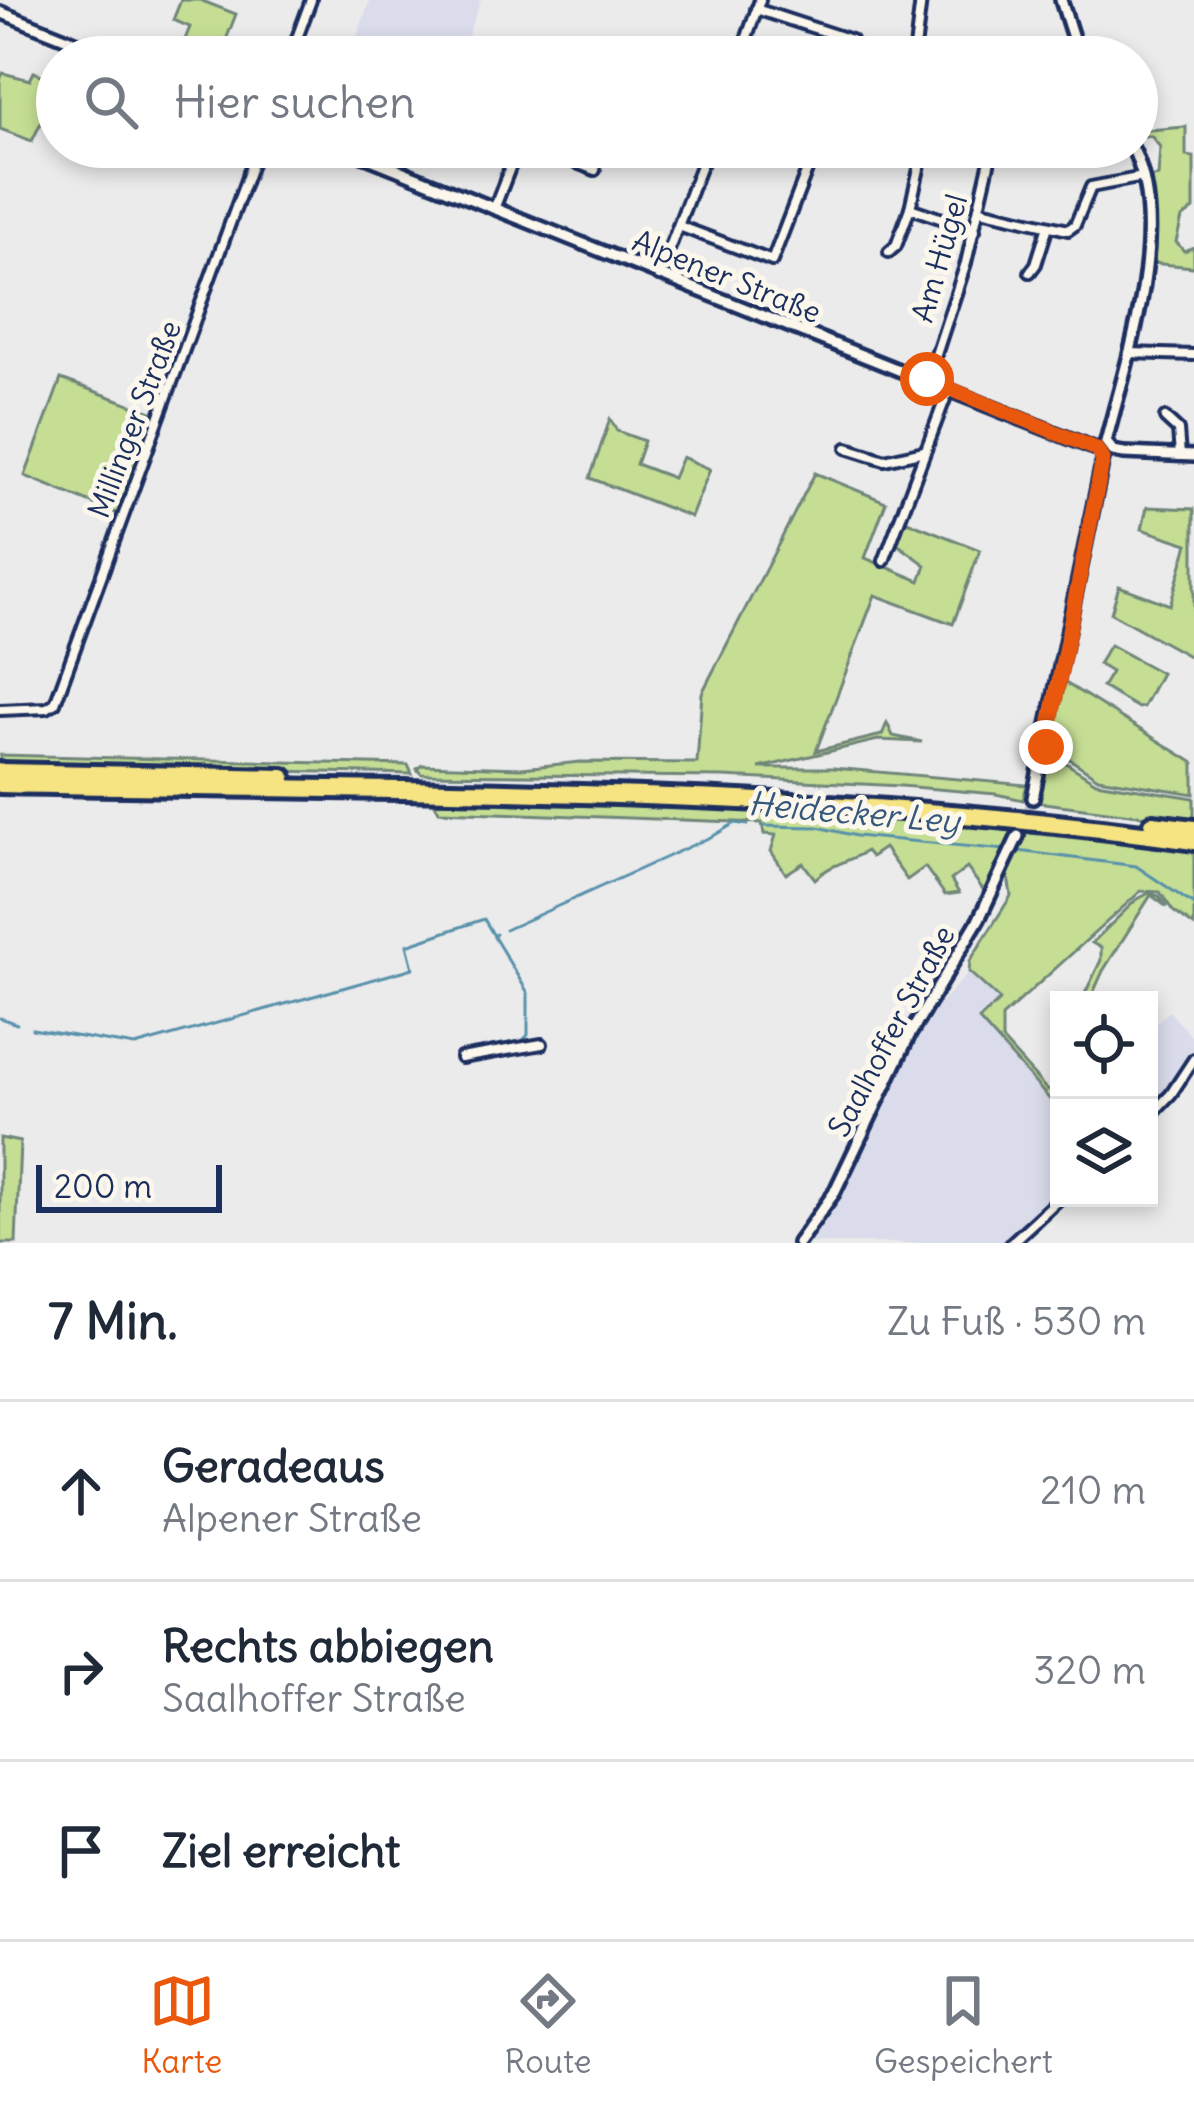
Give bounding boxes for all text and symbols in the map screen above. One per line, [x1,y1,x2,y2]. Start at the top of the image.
search box [36,36,1158,168]
icon: search [78,69,144,135]
text: Hier suchen [174,74,415,130]
street label: Am Hügel [903,190,975,326]
street label: Alpener Straße [627,221,827,331]
street label: Millinger Straße [79,315,189,523]
route start [900,352,954,406]
route end [1019,720,1073,774]
water label: Heidecker Ley [747,782,963,842]
street label: Saalhoffer Straße [819,919,963,1143]
map controls [1050,991,1158,1207]
button: locate [1050,991,1158,1099]
button: layers [1050,1099,1158,1207]
scale bar [36,1159,222,1212]
text: 200 m [54,1165,152,1207]
text: 7 Min. [48,1289,178,1353]
text: Zu Fuß · 530 m [887,1297,1146,1346]
text: Geradeaus [162,1438,385,1494]
icon: ahead [48,1458,114,1524]
text: 210 m [1040,1466,1146,1515]
text: Alpener Straße [162,1494,422,1543]
text: Rechts abbiegen [162,1618,494,1674]
icon: right [48,1638,114,1704]
text: 320 m [1033,1646,1146,1695]
text: Saalhoffer Straße [162,1674,466,1723]
icon: arrive [48,1818,114,1884]
text: Ziel erreicht [162,1823,400,1879]
tab: Karte [141,1968,222,2082]
tab: Route [505,1968,592,2082]
tab: Gespeichert [874,1968,1053,2082]

